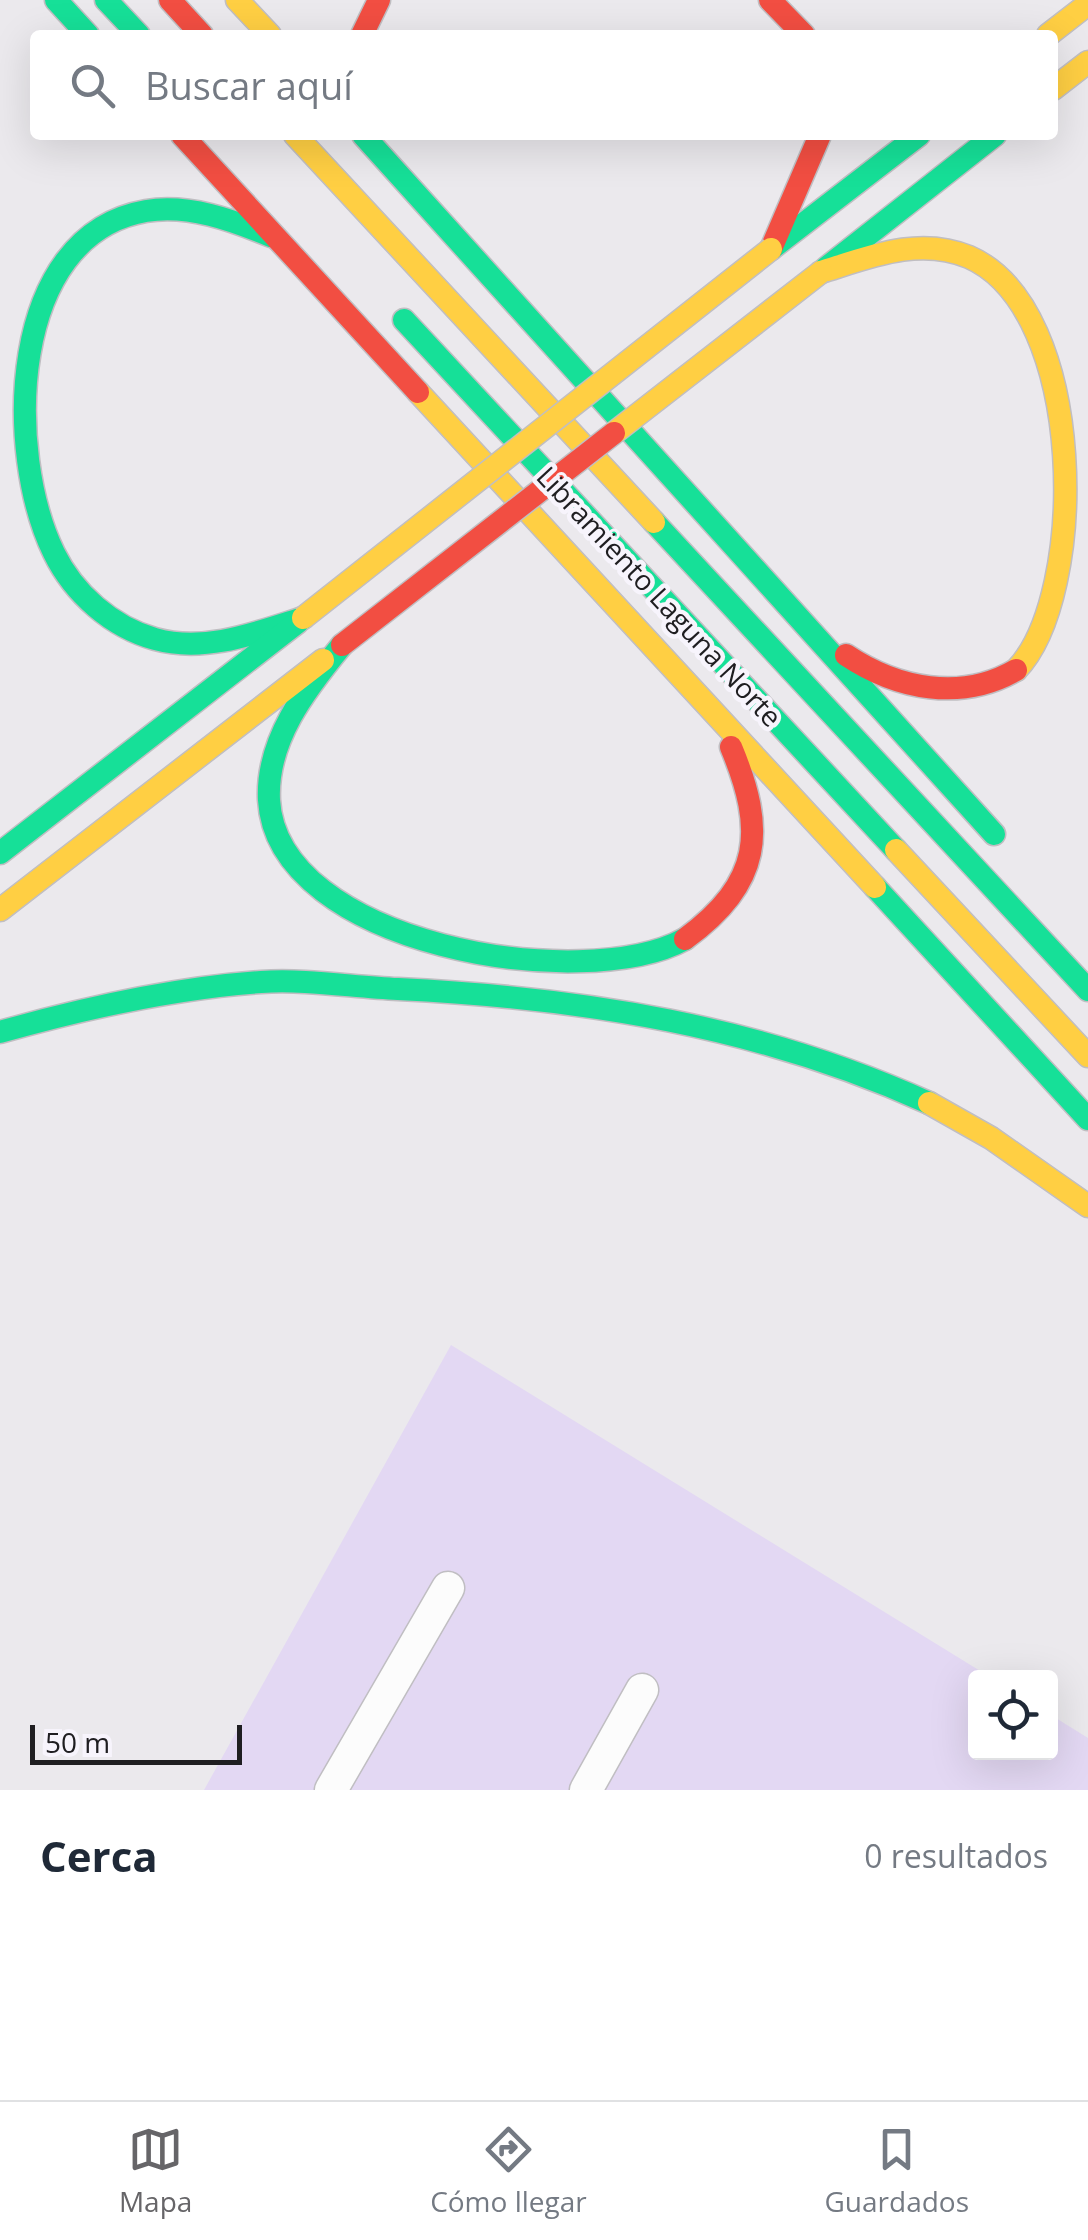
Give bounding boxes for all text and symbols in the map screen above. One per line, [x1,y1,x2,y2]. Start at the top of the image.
search box [30,30,1058,140]
icon: search [65,58,120,113]
text: Buscar aquí [145,59,353,111]
street label: Libramiento Laguna Norte [529,457,791,735]
map controls [968,1670,1058,1760]
button: locate [968,1670,1058,1760]
scale bar [30,1720,242,1764]
text: 50 m [45,1723,110,1761]
text: Cerca [40,1827,158,1884]
text: 0 resultados [864,1834,1048,1877]
tab: Mapa [119,2122,192,2220]
tab: Cómo llegar [430,2122,587,2220]
tab: Guardados [825,2122,969,2220]

